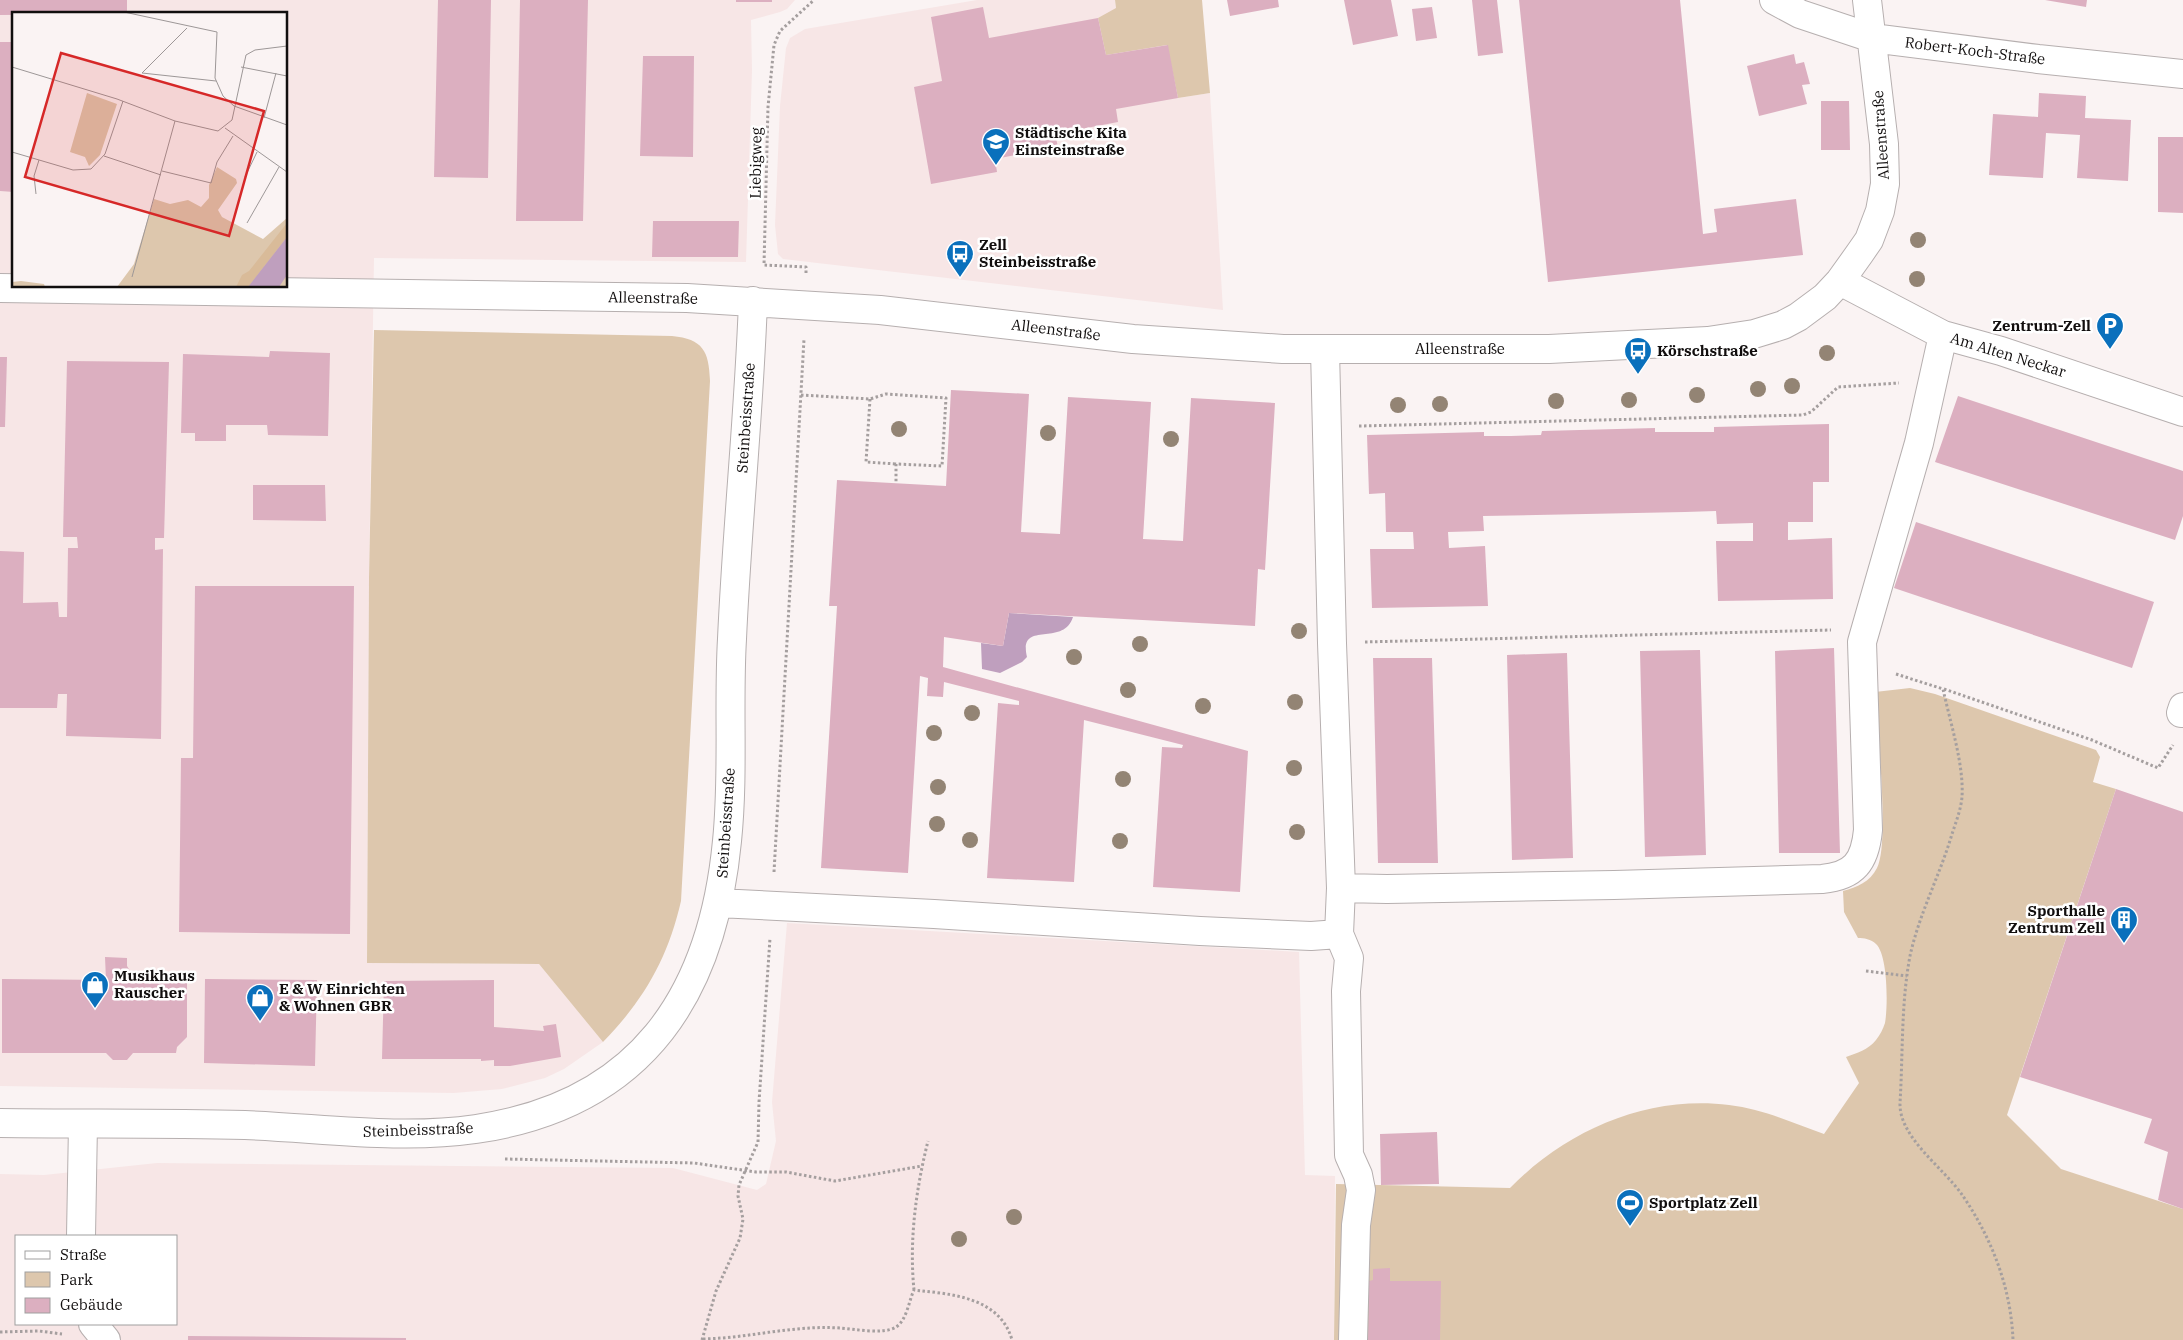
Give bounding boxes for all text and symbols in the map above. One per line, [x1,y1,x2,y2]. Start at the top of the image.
inset map [12,12,288,288]
street label: Robert-Koch-Straße [1904,32,2046,69]
street label: Alleenstraße [1868,90,1893,180]
place label: Städtische Kita Einsteinstraße [1015,123,1127,159]
street label: Liebigweg [745,127,766,199]
school or university icon: Städtische Kita Einsteinstraße [981,127,1011,166]
place label: Zell Steinbeisstraße [979,235,1096,271]
bus stop icon: Zell Steinbeisstraße [945,239,975,278]
street label: Alleenstraße [608,287,698,308]
parking icon: Zentrum-Zell [2095,311,2125,350]
street label: Alleenstraße [1010,315,1102,344]
place label: Zentrum-Zell [1992,316,2091,335]
street label: Am Alten Neckar [1948,328,2069,381]
bus stop icon: Körschstraße [1623,336,1653,375]
street label: Alleenstraße [1415,339,1505,358]
place label: Körschstraße [1657,341,1758,360]
street label: Steinbeisstraße [732,362,759,474]
street label: Steinbeisstraße [712,767,739,879]
place label: Sporthalle Zentrum Zell [2008,901,2105,937]
building icon: Sporthalle Zentrum Zell [2109,905,2139,944]
place label: Musikhaus Rauscher [114,966,195,1002]
shop icon: Musikhaus Rauscher [80,970,110,1009]
place label: E & W Einrichten & Wohnen GBR [279,979,405,1015]
shop icon: E & W Einrichten & Wohnen GBR [245,983,275,1022]
street label: Steinbeisstraße [362,1118,474,1141]
sports icon: Sportplatz Zell [1615,1188,1645,1227]
place label: Sportplatz Zell [1649,1193,1758,1212]
legend [15,1235,178,1325]
text: Straße [60,1245,107,1264]
text: Park [60,1270,93,1289]
text: Gebäude [60,1295,123,1314]

